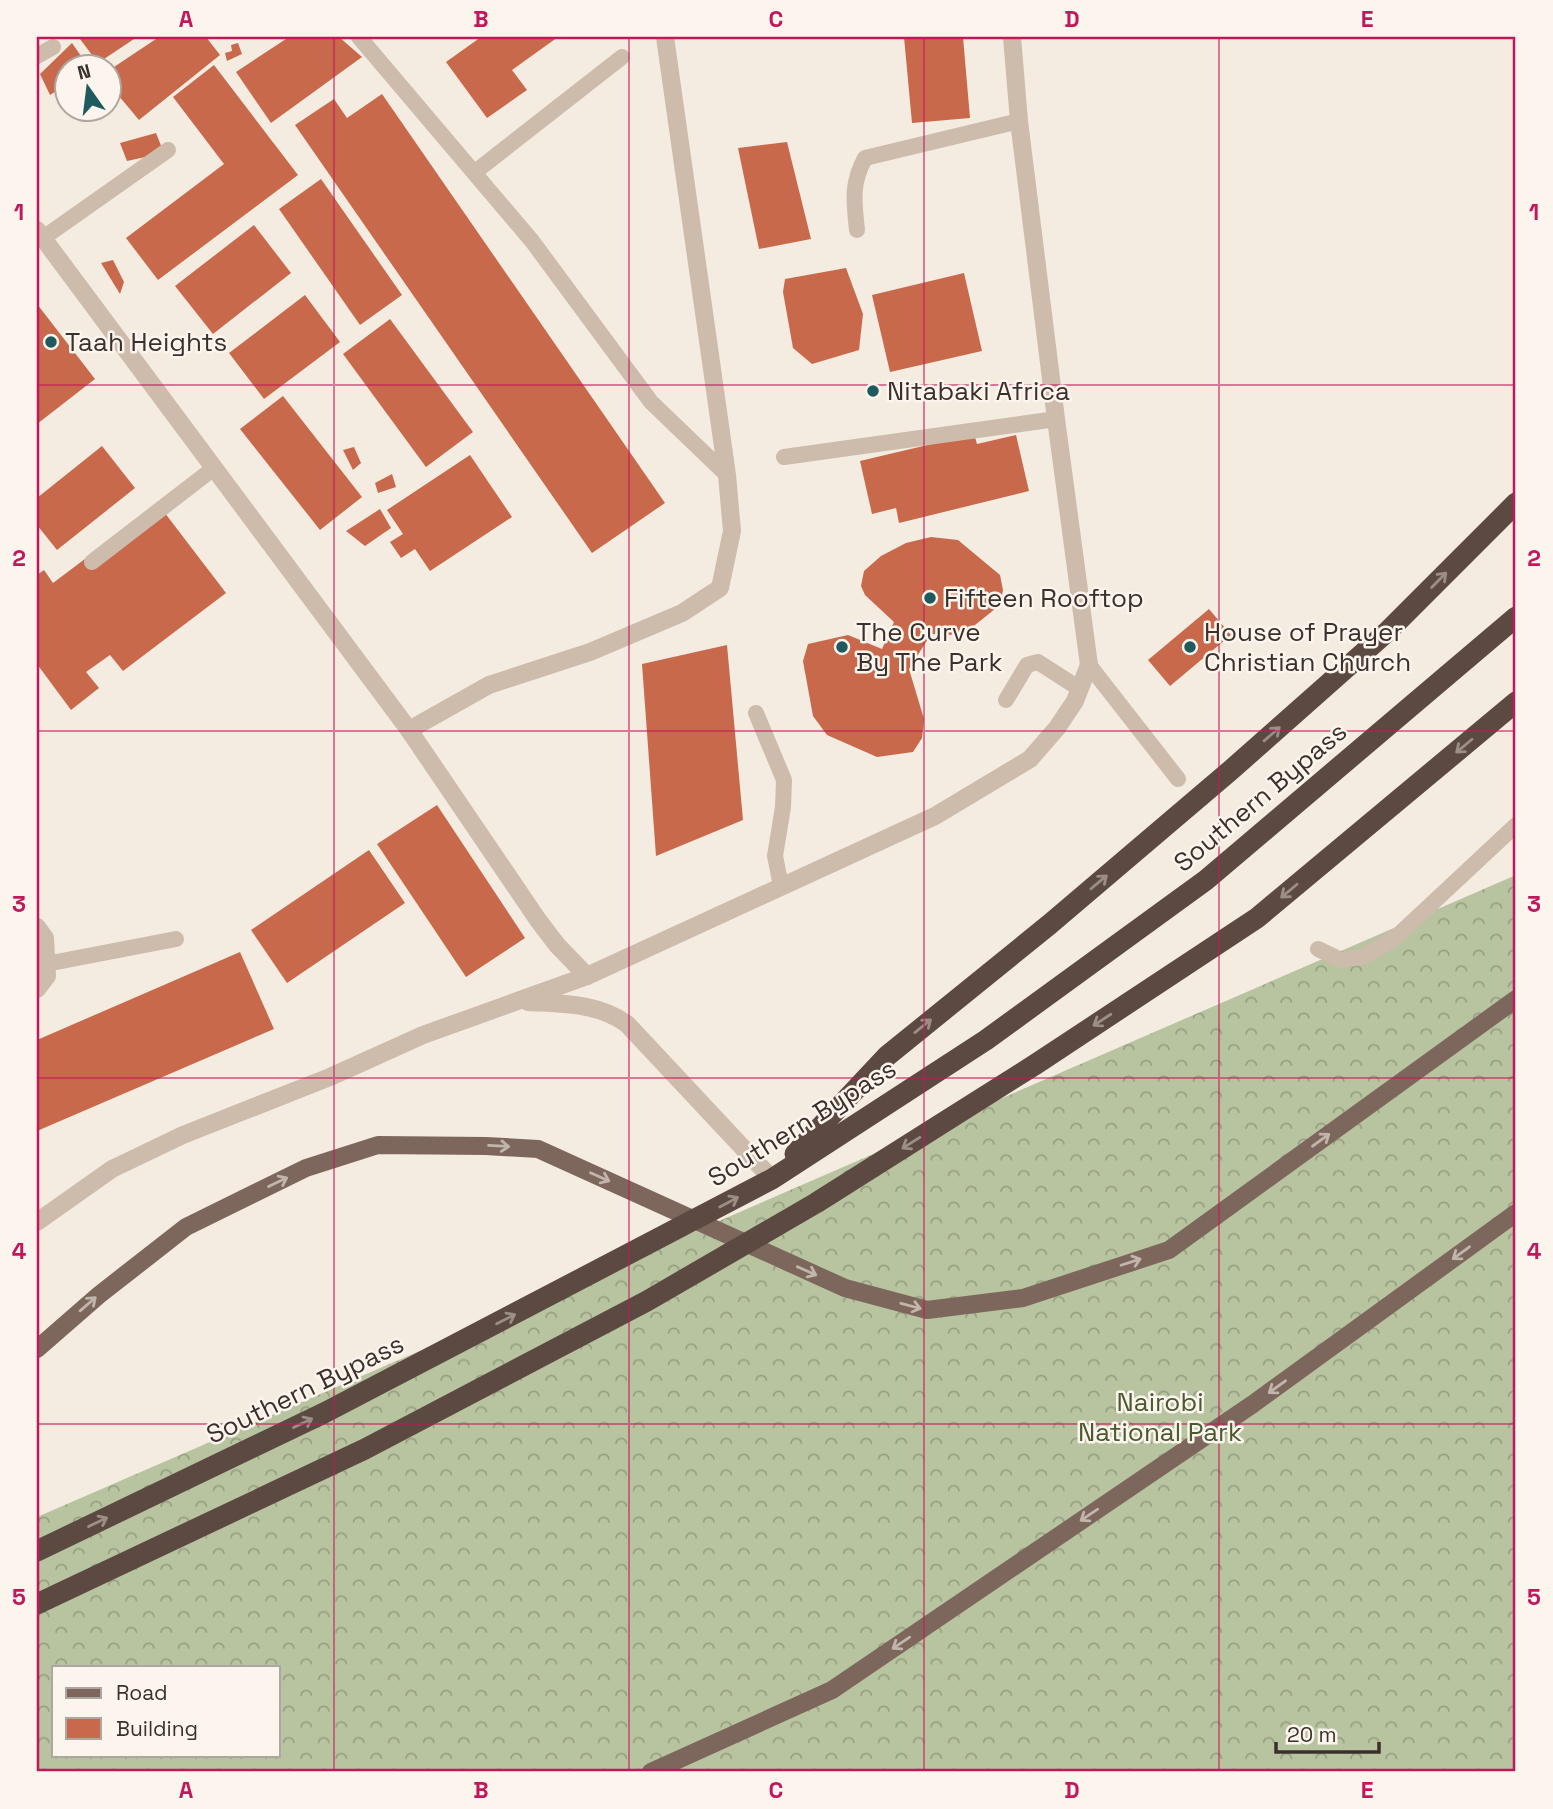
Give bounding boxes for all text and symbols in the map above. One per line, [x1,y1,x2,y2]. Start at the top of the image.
text: A [179,4,194,34]
text: B [473,4,489,34]
text: C [769,4,783,34]
text: D [1064,4,1080,34]
text: E [1361,4,1373,34]
north arrow [52,52,122,122]
text: N [75,58,93,86]
text: 1 [14,197,24,227]
text: 1 [1529,197,1539,227]
place label: Taah Heights [65,325,227,359]
marker: Taah Heights [43,334,59,350]
place label: Nitabaki Africa [887,374,1070,408]
marker: Nitabaki Africa [865,383,881,399]
text: 2 [12,543,26,573]
text: 2 [1527,543,1541,573]
one-way arrow [1430,572,1447,589]
place label: Fifteen Rooftop [944,581,1144,615]
marker: Fifteen Rooftop [922,590,938,606]
place label: The Curve By The Park [856,615,1002,679]
place label: House of Prayer Christian Church [1204,615,1411,679]
marker: The Curve By The Park [834,639,850,655]
marker: House of Prayer Christian Church [1182,639,1198,655]
street label: Southern Bypass [1166,715,1354,879]
one-way arrow [1262,726,1280,742]
one-way arrow [1455,738,1473,753]
one-way arrow [1090,874,1108,890]
one-way arrow [1281,884,1299,899]
text: 3 [12,889,26,919]
text: 3 [1527,889,1541,919]
one-way arrow [1093,1013,1112,1028]
one-way arrow [914,1019,932,1034]
street label: Southern Bypass [702,1051,902,1195]
one-way arrow [1312,1132,1330,1147]
one-way arrow [901,1137,921,1151]
one-way arrow [487,1140,510,1153]
one-way arrow [589,1171,610,1184]
one-way arrow [267,1174,288,1188]
one-way arrow [718,1194,738,1208]
text: 4 [12,1236,27,1266]
text: 4 [1527,1236,1542,1266]
one-way arrow [1452,1246,1471,1260]
one-way arrow [1120,1255,1142,1267]
one-way arrow [796,1265,817,1278]
one-way arrow [79,1296,97,1312]
one-way arrow [899,1300,922,1313]
one-way arrow [495,1312,515,1326]
street label: Southern Bypass [201,1326,409,1452]
one-way arrow [1268,1379,1287,1394]
park label: Nairobi National Park [1078,1385,1242,1449]
one-way arrow [292,1416,313,1429]
one-way arrow [1080,1508,1099,1522]
one-way arrow [87,1514,108,1528]
text: 5 [12,1582,26,1612]
text: 5 [1527,1582,1541,1612]
one-way arrow [892,1636,911,1650]
legend [52,1666,280,1756]
text: Road [116,1679,168,1706]
scale bar [1276,1711,1380,1755]
text: Building [116,1715,198,1742]
text: 20 m [1287,1721,1337,1748]
text: A [179,1775,194,1805]
text: B [473,1775,489,1805]
text: C [769,1775,783,1805]
text: D [1064,1775,1080,1805]
text: E [1361,1775,1373,1805]

